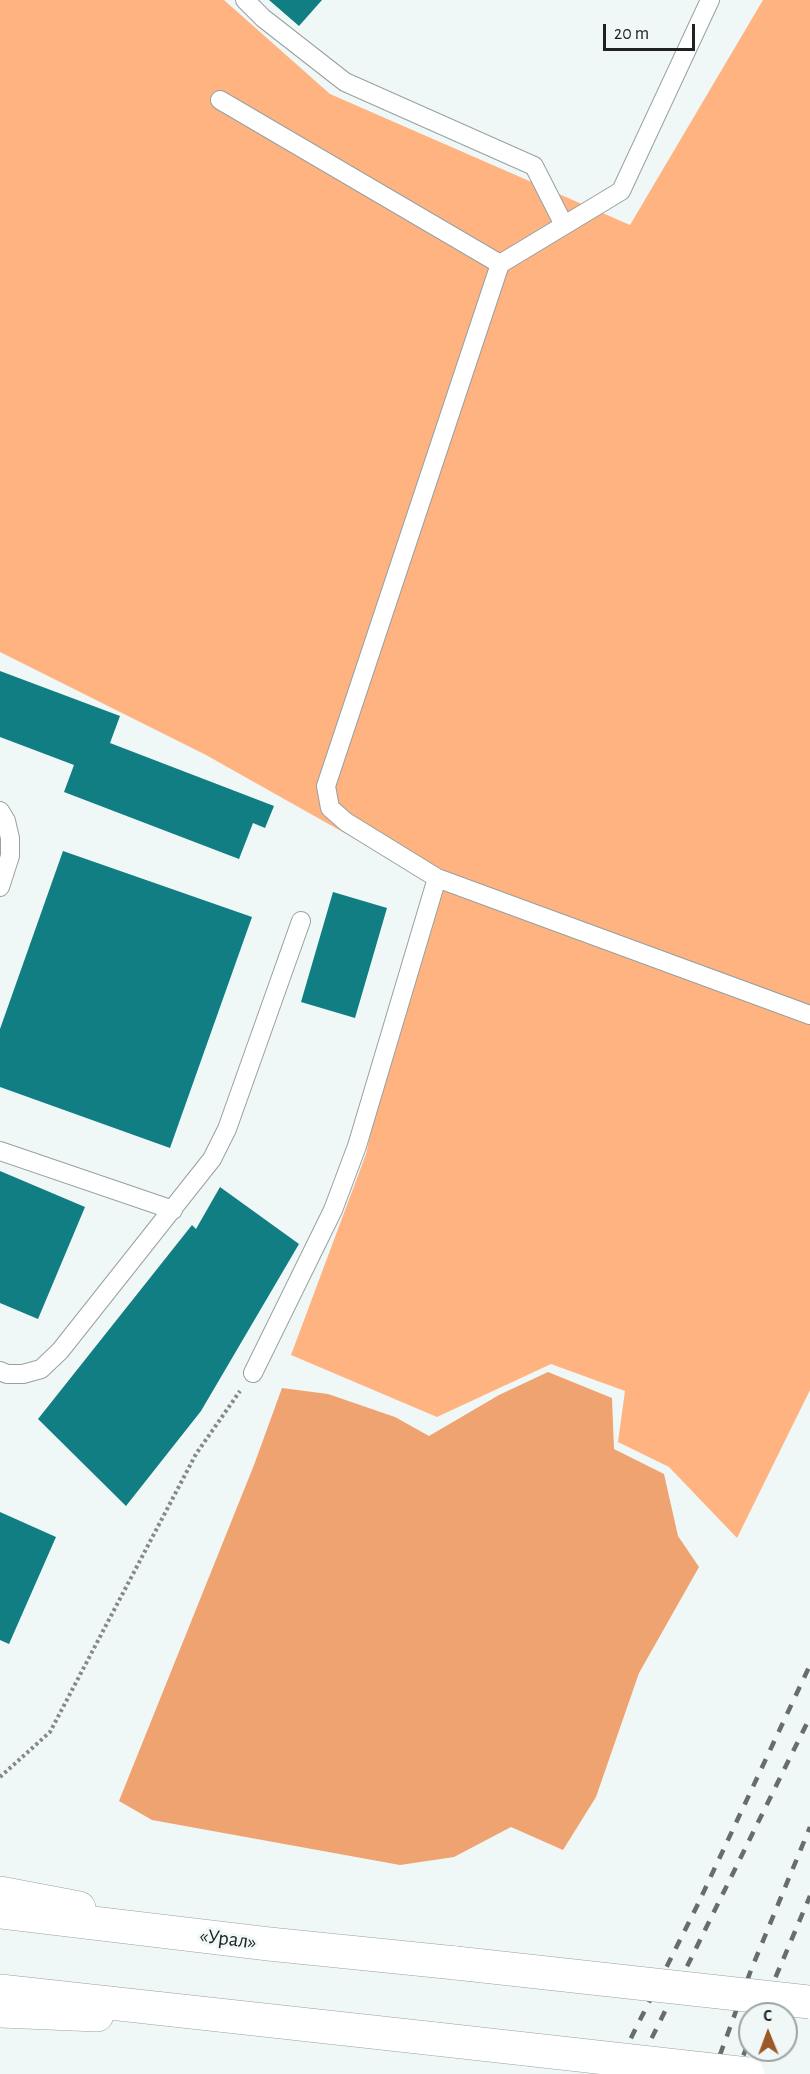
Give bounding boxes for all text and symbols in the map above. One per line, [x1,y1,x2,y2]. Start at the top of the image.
scale bar [606,12,698,50]
text: 20 m [614,25,649,43]
street label: «Урал» [198,1923,258,1955]
north arrow [738,2002,798,2062]
text: С [763,2008,772,2024]

